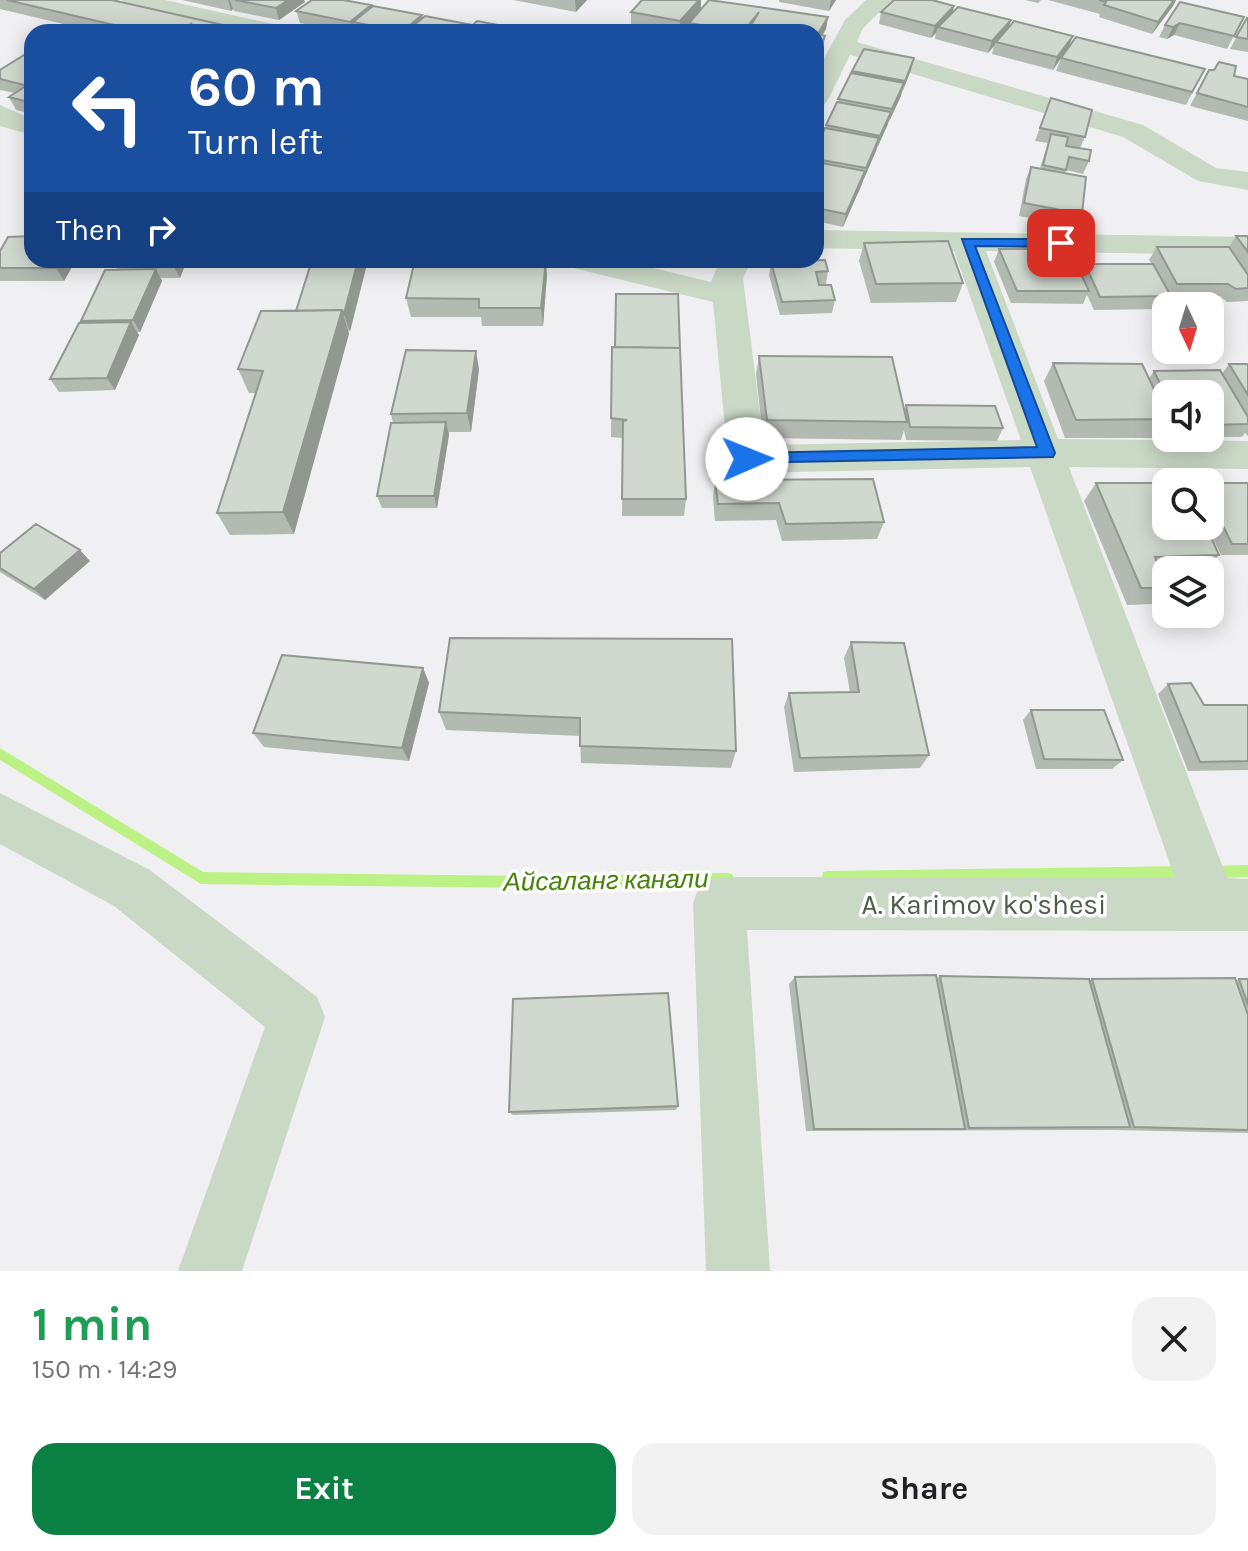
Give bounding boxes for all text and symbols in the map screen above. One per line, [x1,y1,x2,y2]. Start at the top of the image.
text: 60 m [188,54,325,119]
icon: left [56,56,160,160]
text: Turn left [188,121,323,163]
icon: right [139,208,183,252]
pin [1027,209,1095,277]
text: Then [56,212,123,248]
icon: arrive [1039,221,1083,265]
north arrow [1152,292,1224,364]
map controls [1152,292,1224,628]
button: sound [1152,380,1224,452]
position arrow [705,417,789,501]
button: search [1152,468,1224,540]
button: layers [1152,556,1224,628]
water label: Айсаланг канали [501,863,709,898]
street label: A. Karimov ko'shesi [862,888,1106,921]
text: 1 min [32,1296,152,1352]
button: close [1132,1297,1216,1381]
text: 150 m · 14:29 [32,1354,177,1385]
button: Exit [32,1443,616,1535]
button: Share [632,1443,1216,1535]

